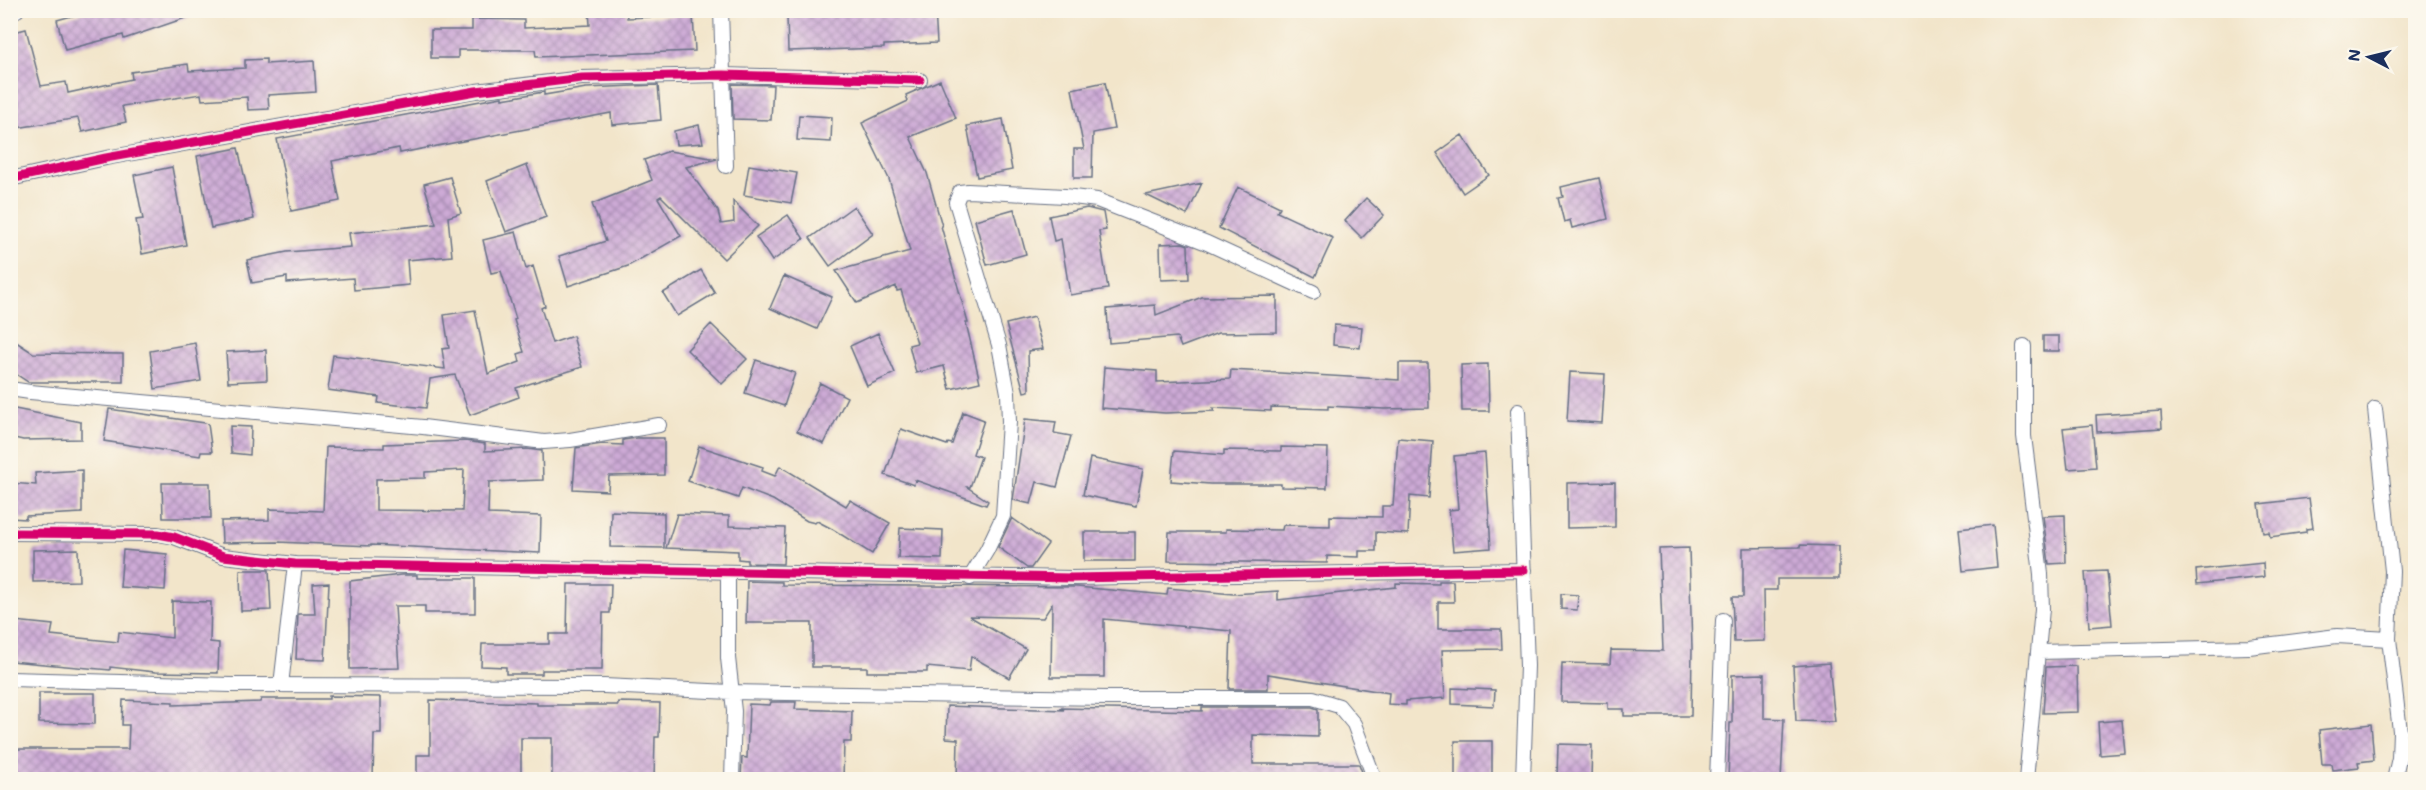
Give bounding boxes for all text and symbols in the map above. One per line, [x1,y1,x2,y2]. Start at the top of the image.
north arrow [2339,27,2399,87]
text: N [2342,48,2365,62]

